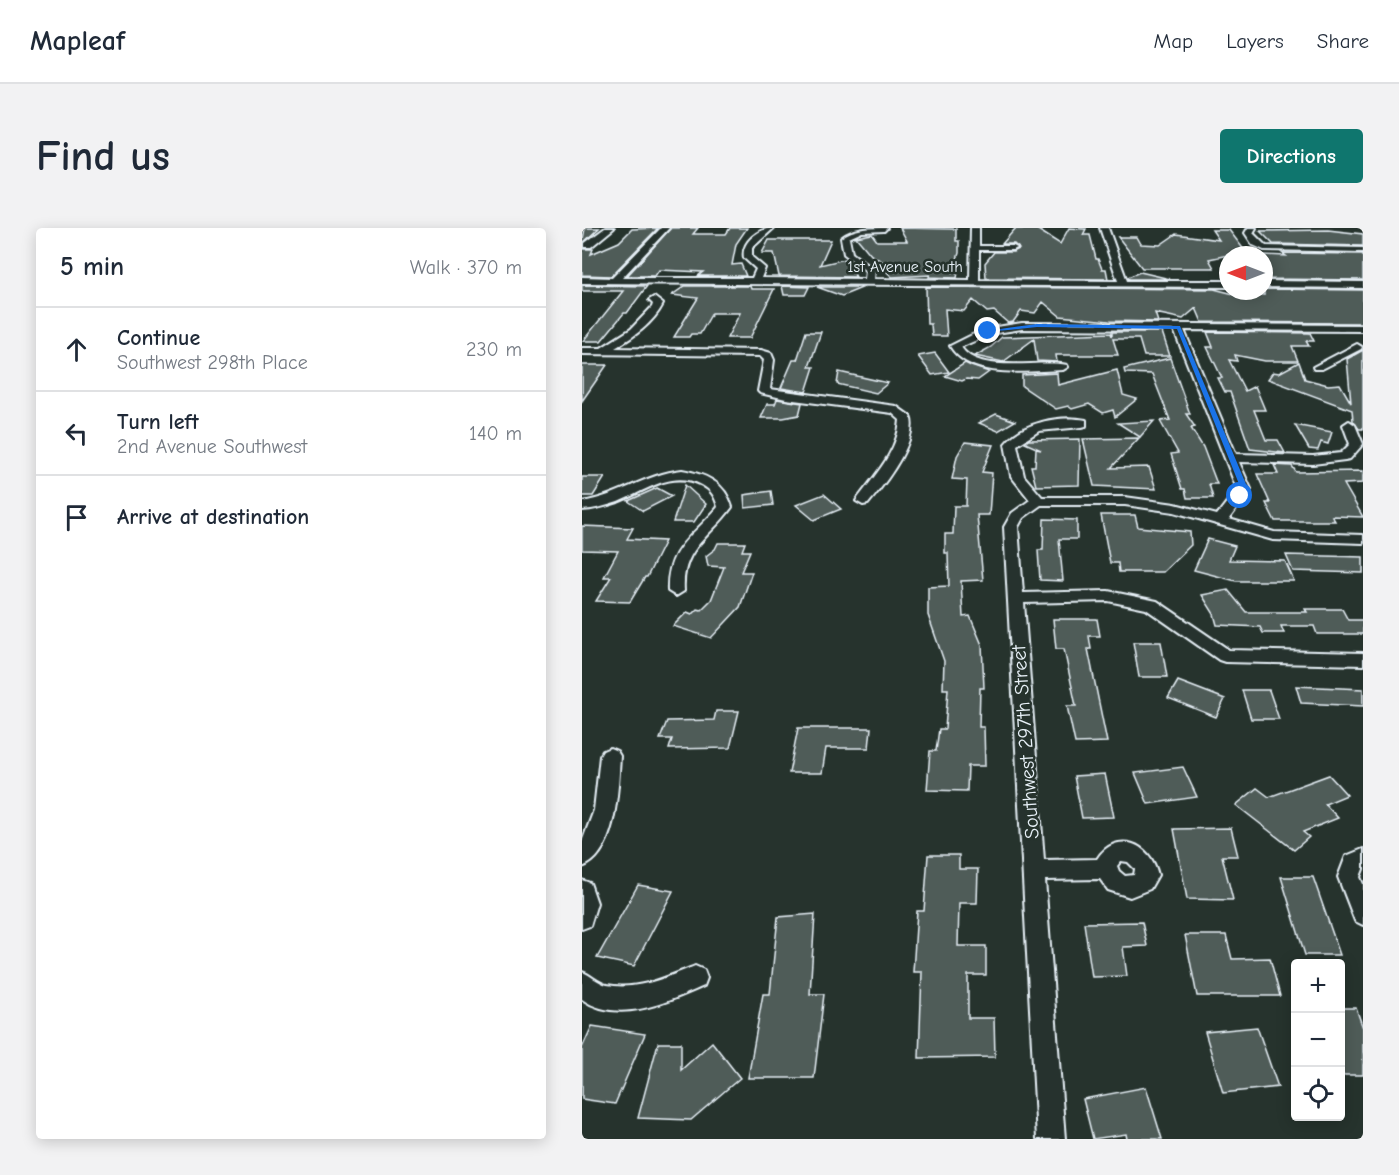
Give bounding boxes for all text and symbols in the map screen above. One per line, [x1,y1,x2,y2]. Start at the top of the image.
text: Mapleaf [30,25,125,57]
text: Map [1154,29,1193,53]
text: Layers [1226,29,1284,53]
text: Share [1317,29,1369,53]
button: Directions [1220,129,1363,183]
text: Find us [36,132,170,181]
north arrow [1219,246,1273,300]
text: 5 min [60,252,124,282]
text: Walk · 370 m [410,256,522,279]
street label: 1st Avenue South [847,258,963,276]
route end [974,317,1000,343]
text: Continue [117,325,200,351]
icon: ahead [60,333,93,366]
text: 230 m [466,338,522,361]
text: Southwest 298th Place [117,351,308,374]
text: Turn left [117,409,199,435]
icon: left [60,417,93,450]
text: 140 m [469,422,522,445]
text: 2nd Avenue Southwest [117,435,307,458]
route start [1226,482,1252,508]
icon: arrive [60,501,93,534]
text: Arrive at destination [117,504,309,530]
street label: Southwest 297th Street [1007,643,1044,840]
map controls [1291,959,1345,1121]
button: + [1291,959,1345,1013]
button: − [1291,1013,1345,1067]
button: locate [1291,1067,1345,1121]

